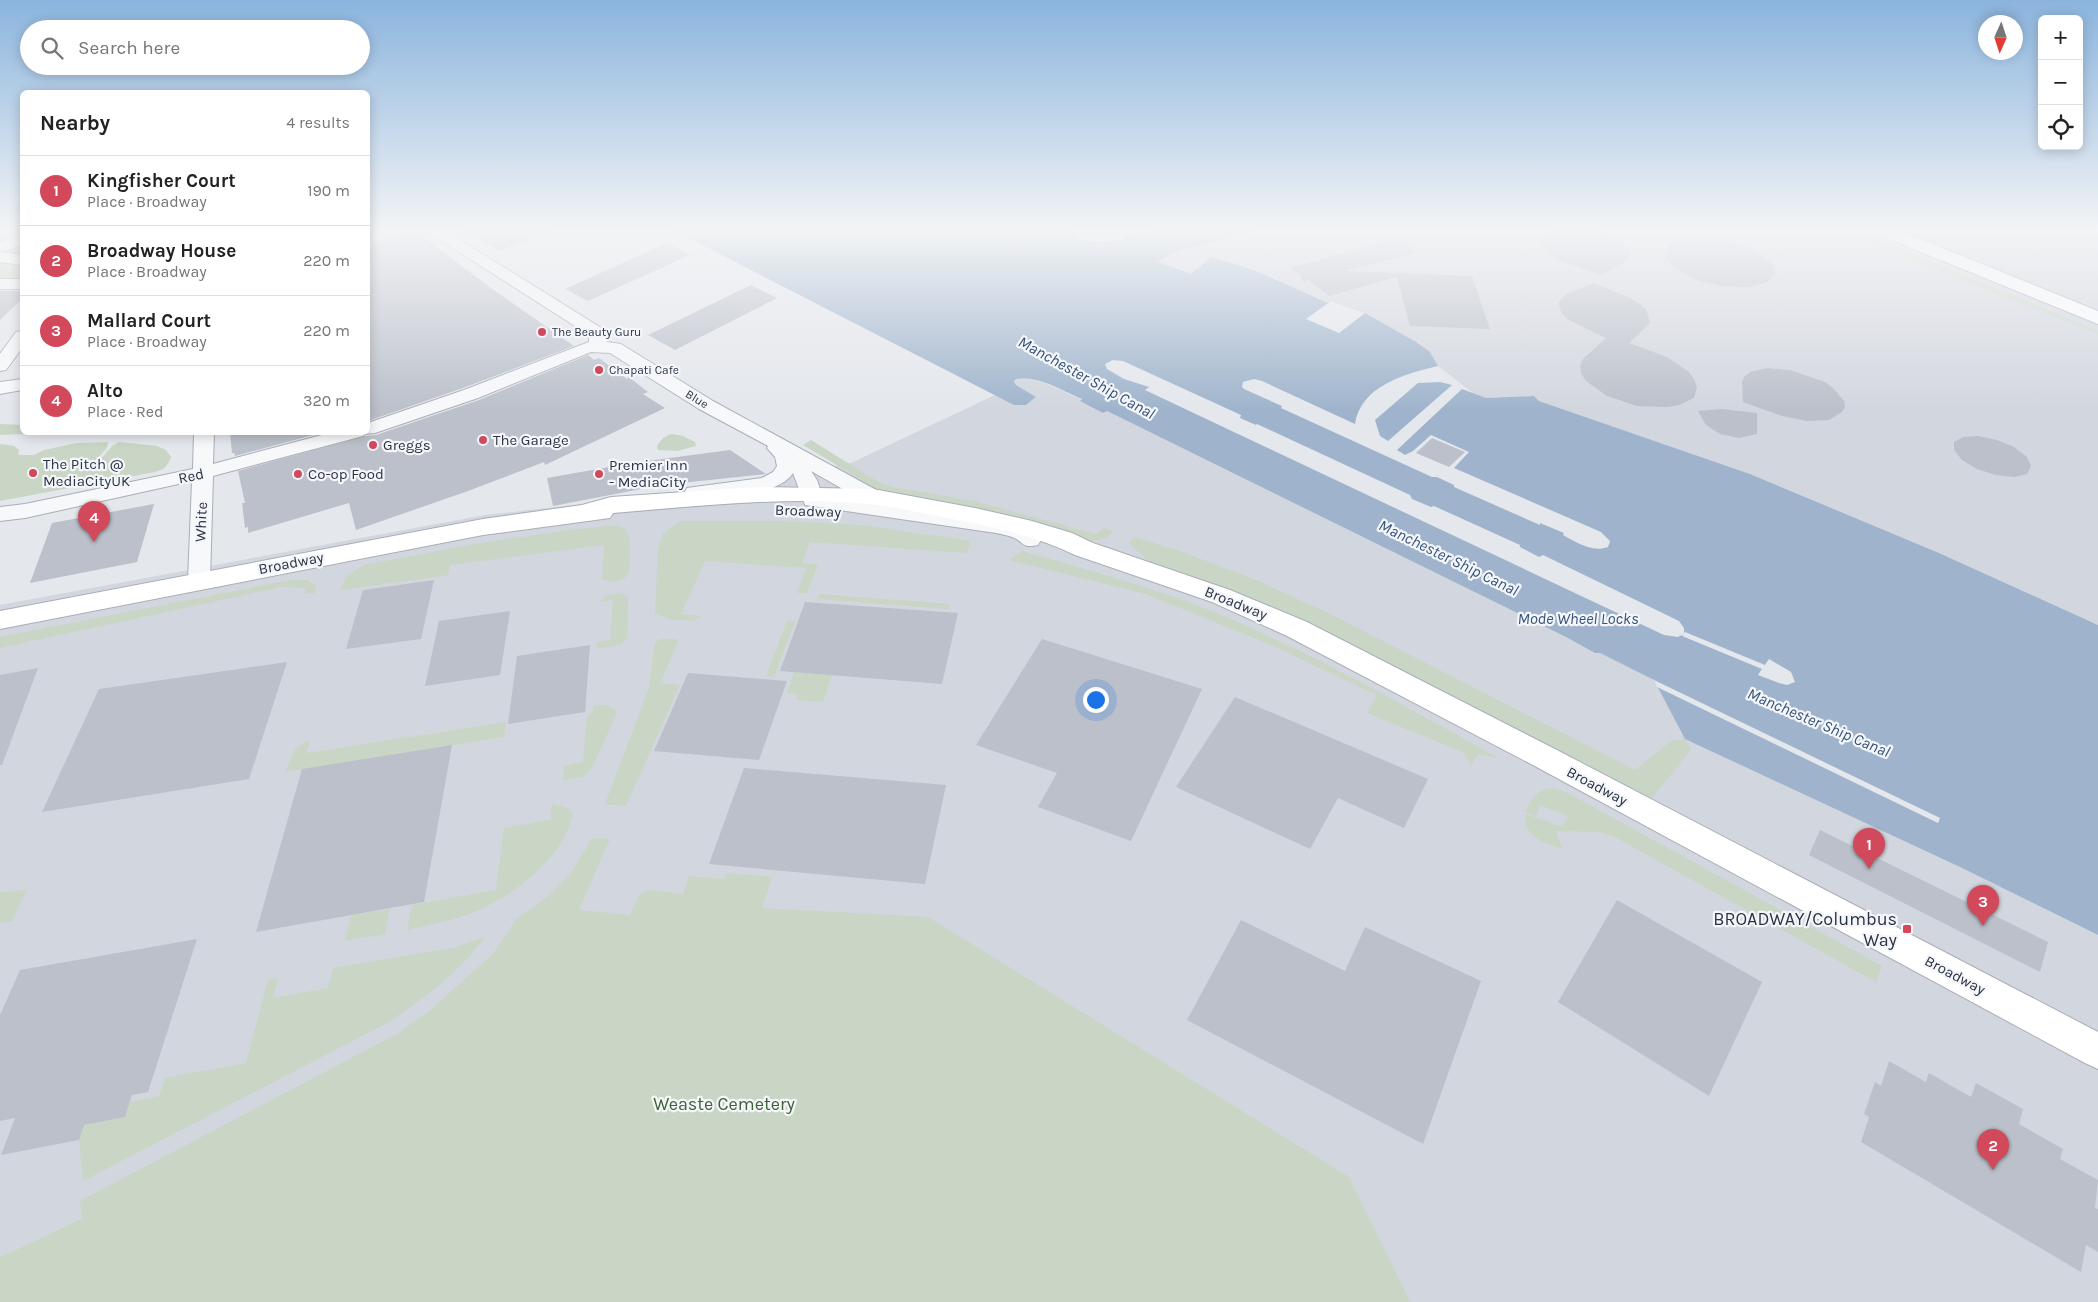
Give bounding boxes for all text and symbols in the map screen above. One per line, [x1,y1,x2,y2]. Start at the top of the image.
north arrow [1978,15,2023,60]
map controls [2038,15,2083,150]
button: + [2038,15,2083,60]
search box [20,20,370,75]
icon: search [38,34,66,62]
text: Search here [78,37,180,59]
button: − [2038,60,2083,105]
button: locate [2038,105,2083,150]
text: Nearby [40,111,110,135]
text: 4 results [286,113,350,132]
text: Kingfisher Court [87,170,236,192]
text: 1 [53,181,59,200]
text: 190 m [307,181,350,200]
text: Place · Broadway [87,192,207,211]
text: Broadway House [87,240,236,262]
text: 2 [51,251,61,270]
text: 220 m [303,251,350,270]
text: Place · Broadway [87,262,207,281]
text: Mallard Court [87,310,211,332]
text: 3 [51,321,61,340]
text: 220 m [303,321,350,340]
place label: The Beauty Guru [552,325,641,339]
marker: The Beauty Guru [536,326,548,338]
text: Place · Broadway [87,332,207,351]
water label: Manchester Ship Canal [1015,332,1158,423]
place label: Chapati Cafe [609,363,679,377]
marker: Chapati Cafe [593,364,605,376]
text: Alto [87,380,123,402]
street label: Blue [683,387,711,411]
text: 4 [51,391,61,410]
text: 320 m [303,391,350,410]
text: Place · Red [87,402,164,421]
place label: The Garage [493,431,569,449]
marker: The Garage [477,434,489,446]
place label: Greggs [383,436,431,454]
marker: Greggs [367,439,379,451]
place label: The Pitch @ MediaCityUK [43,455,130,490]
place label: Premier Inn - MediaCity [609,456,688,491]
street label: Red [177,465,205,487]
place label: Co-op Food [308,465,384,483]
marker: The Pitch @ MediaCityUK [27,467,39,479]
marker: Co-op Food [292,468,304,480]
marker: Premier Inn - MediaCity [593,468,605,480]
pin: 4 [78,501,110,542]
street label: White [191,501,211,543]
street label: Broadway [775,501,841,521]
water label: Manchester Ship Canal [1376,515,1522,600]
street label: Broadway [257,548,325,578]
street label: Broadway [1202,582,1270,624]
water label: Mode Wheel Locks [1517,609,1639,628]
water label: Manchester Ship Canal [1745,684,1893,761]
your location [1083,687,1109,713]
street label: Broadway [1564,763,1630,809]
pin: 1 [1853,828,1885,869]
pin: 3 [1967,885,1999,926]
place label: BROADWAY/Columbus Way [1713,908,1898,951]
marker: BROADWAY/Columbus Way [1901,923,1913,935]
street label: Broadway [1922,952,1988,998]
park label: Weaste Cemetery [653,1093,795,1115]
pin: 2 [1977,1129,2009,1170]

